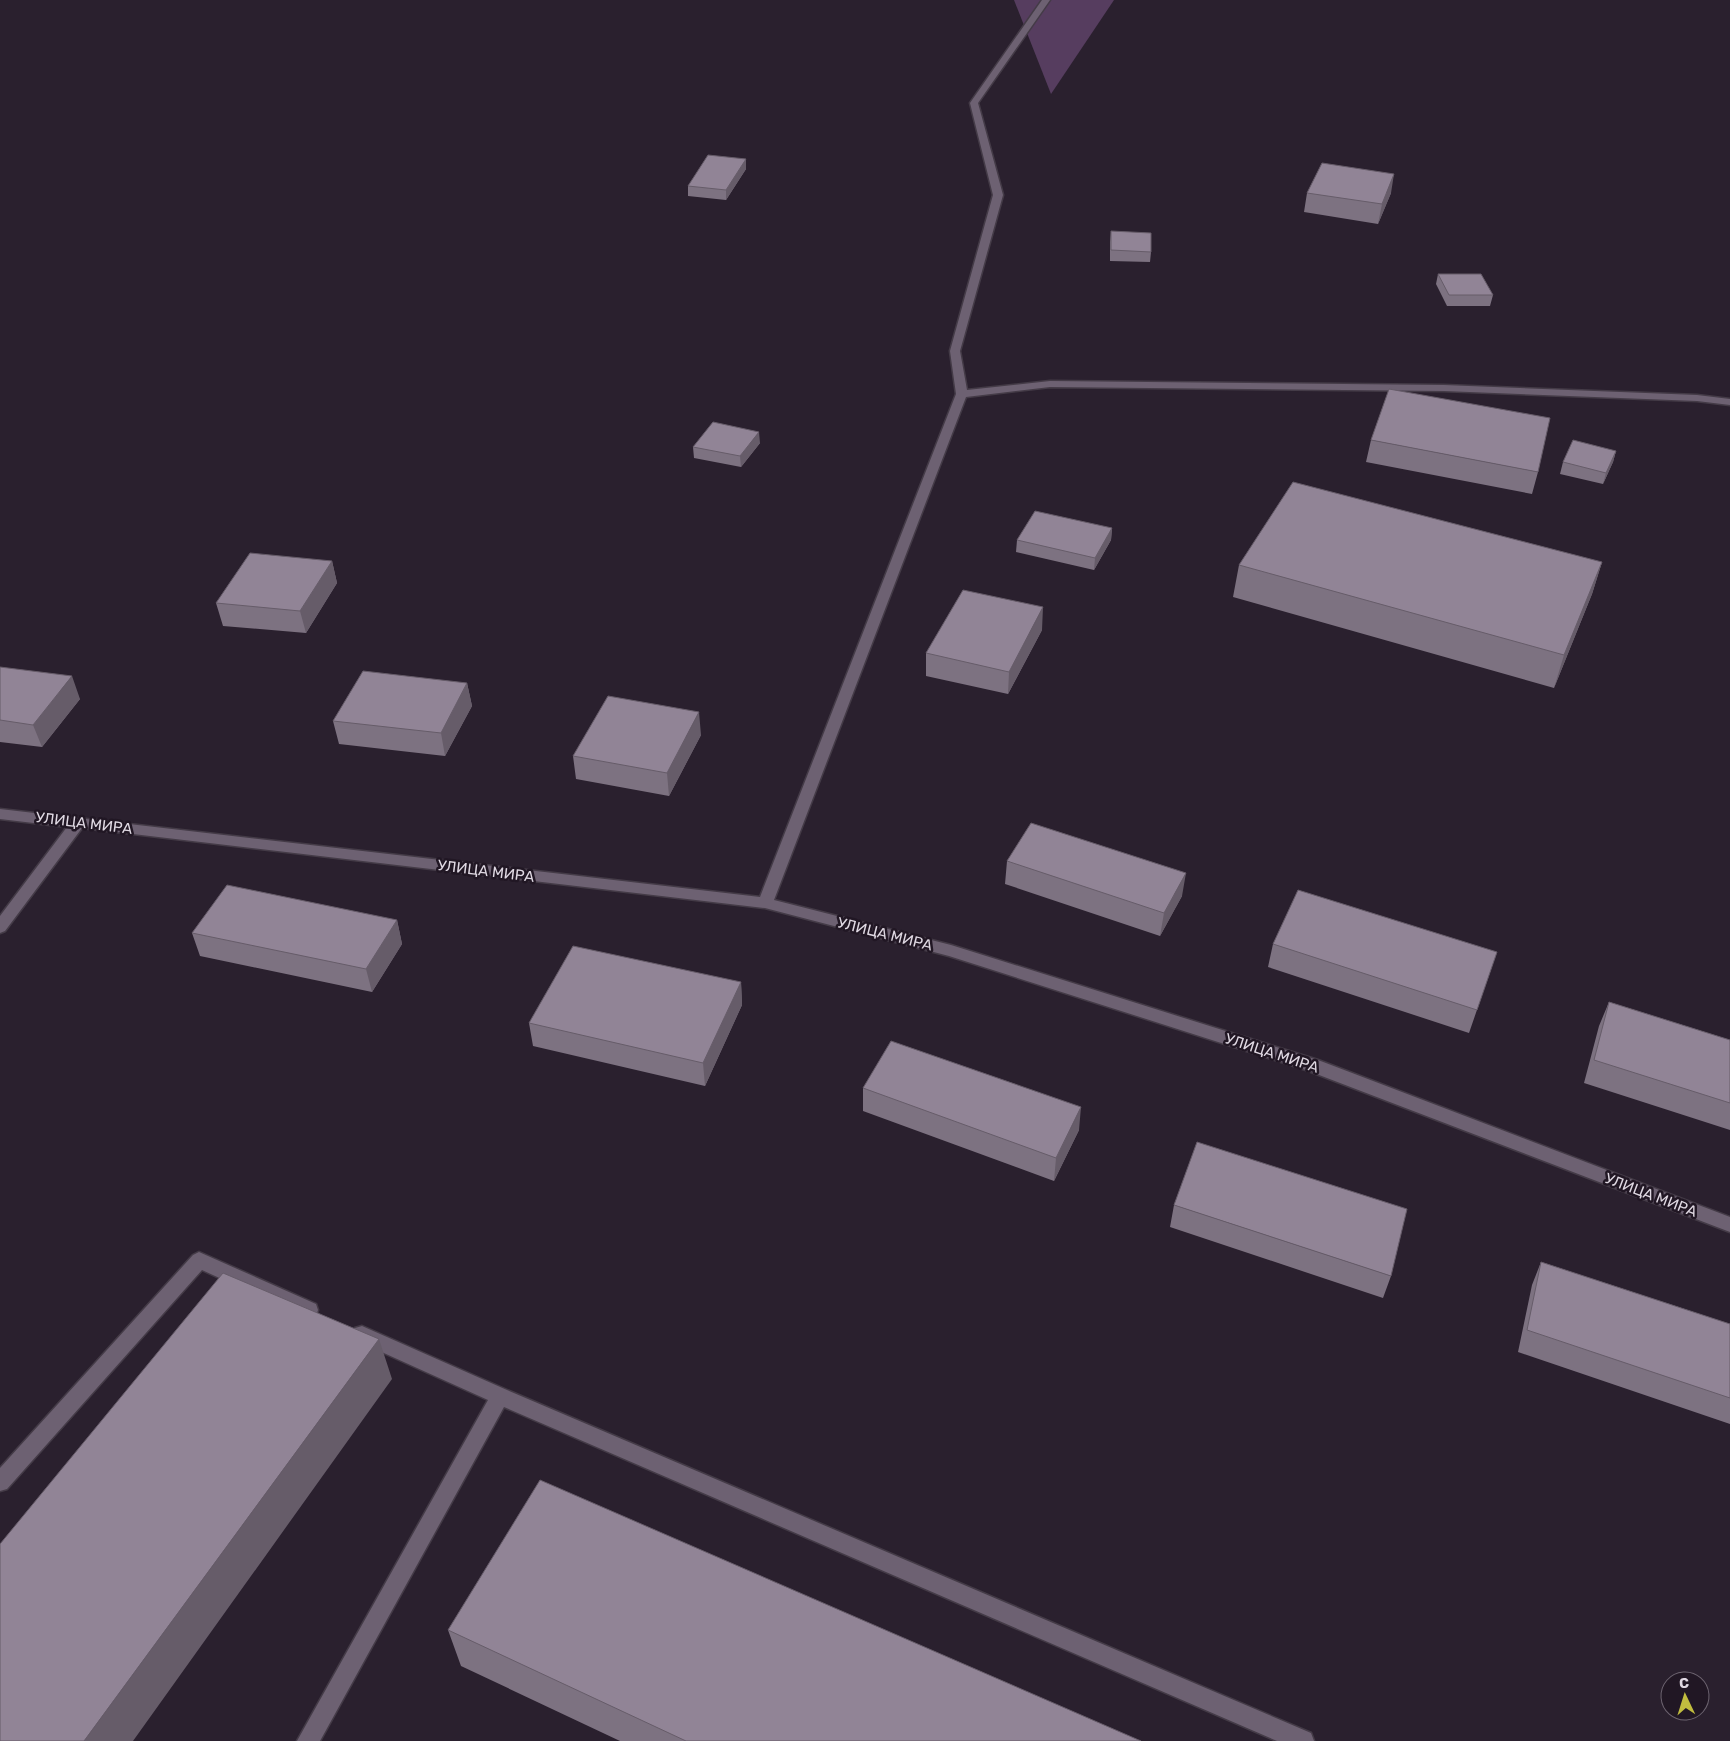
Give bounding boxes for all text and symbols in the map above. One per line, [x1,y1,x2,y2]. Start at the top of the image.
street label: УЛИЦА МИРА [35,808,133,838]
street label: УЛИЦА МИРА [437,856,535,886]
street label: УЛИЦА МИРА [836,913,934,955]
street label: УЛИЦА МИРА [1223,1029,1321,1077]
street label: УЛИЦА МИРА [1602,1169,1700,1221]
north arrow [1660,1671,1710,1721]
text: С [1679,1675,1690,1692]

